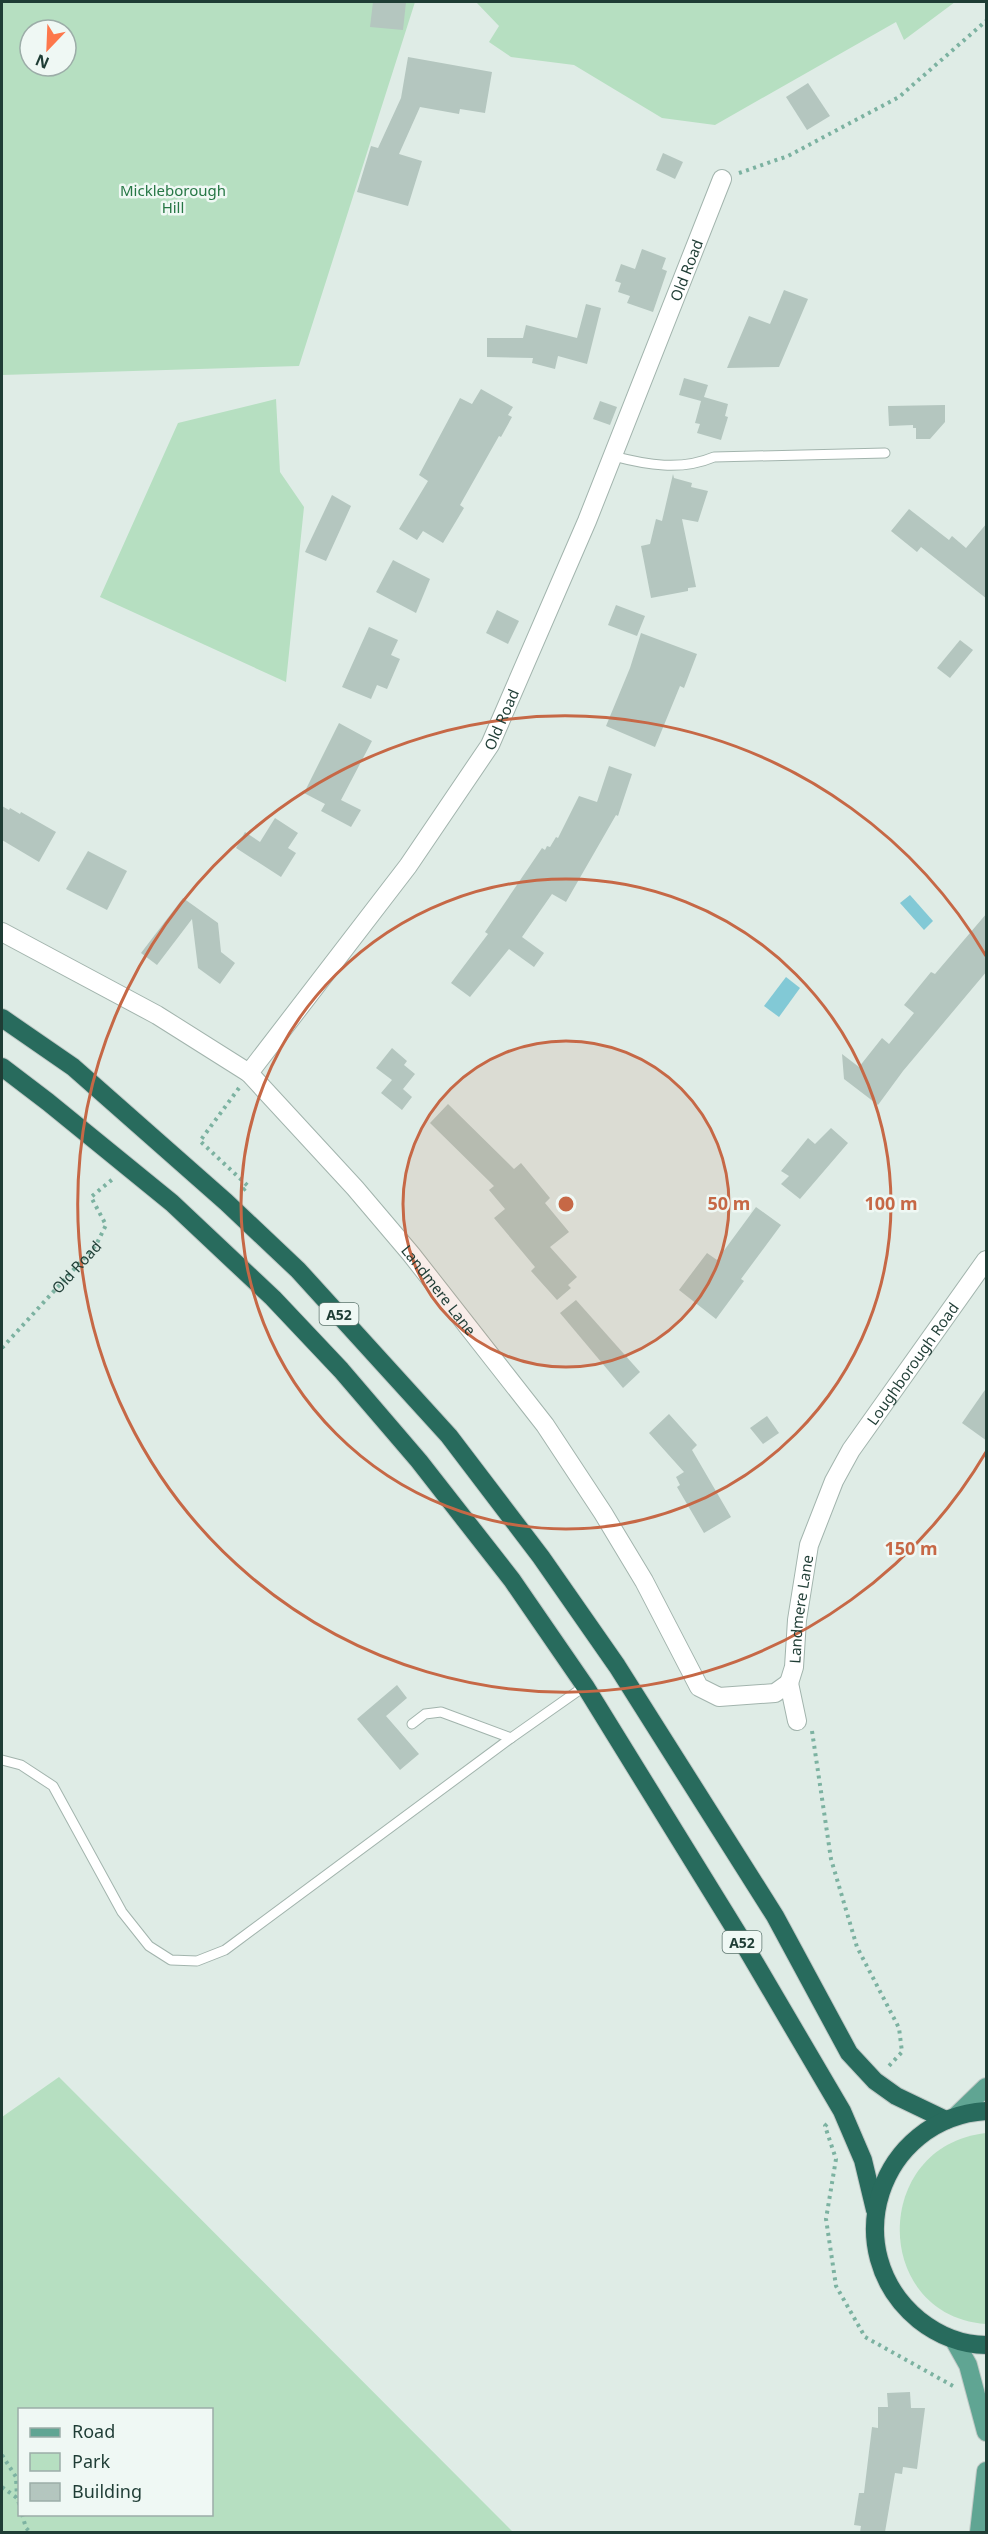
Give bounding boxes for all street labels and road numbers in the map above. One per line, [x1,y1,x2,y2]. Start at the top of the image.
street label: Old Road [665,236,707,304]
street label: Old Road [479,686,523,753]
street label: Old Road [47,1236,105,1297]
street label: Landmere Lane [397,1240,481,1339]
street label: Loughborough Road [862,1298,963,1429]
road number: A52 [320,1303,358,1325]
street label: Landmere Lane [784,1553,817,1664]
road number: A52 [722,1931,762,1953]

